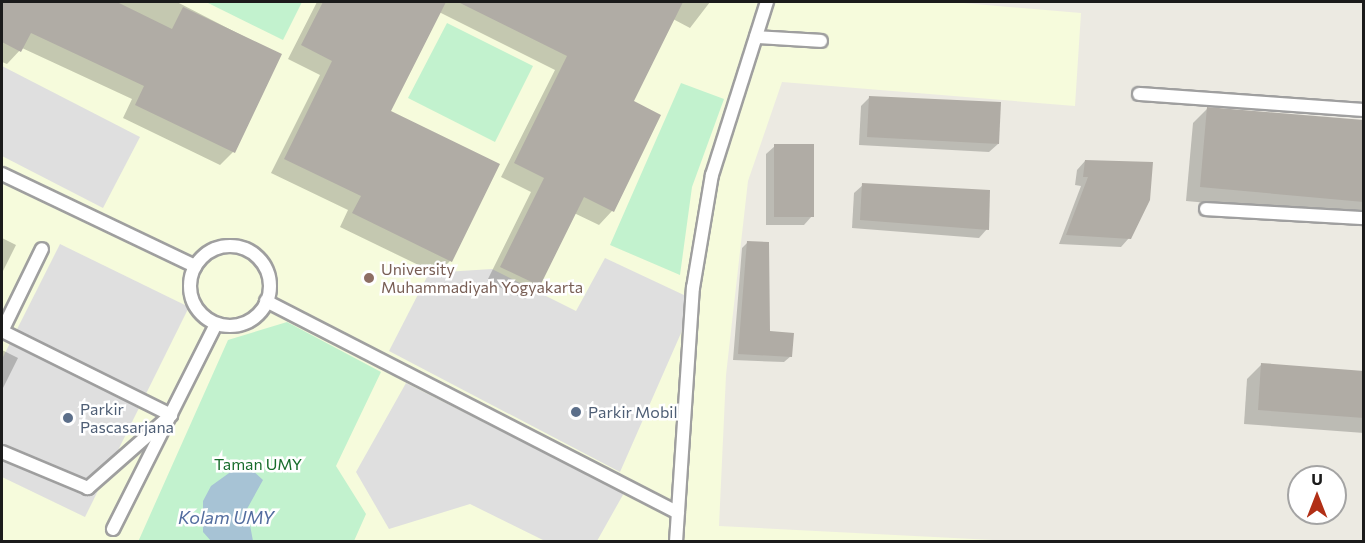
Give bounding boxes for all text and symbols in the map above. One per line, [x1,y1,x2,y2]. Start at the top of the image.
place label: University Muhammadiyah Yogyakarta [381,259,583,297]
marker: University Muhammadiyah Yogyakarta [362,271,376,285]
place label: Parkir Pascasarjana [80,399,174,437]
place label: Parkir Mobil [588,402,678,422]
marker: Parkir Mobil [569,405,583,419]
marker: Parkir Pascasarjana [61,411,75,425]
park label: Taman UMY [214,454,302,474]
north arrow [1287,465,1347,525]
text: U [1311,469,1323,488]
water label: Kolam UMY [178,506,274,528]

